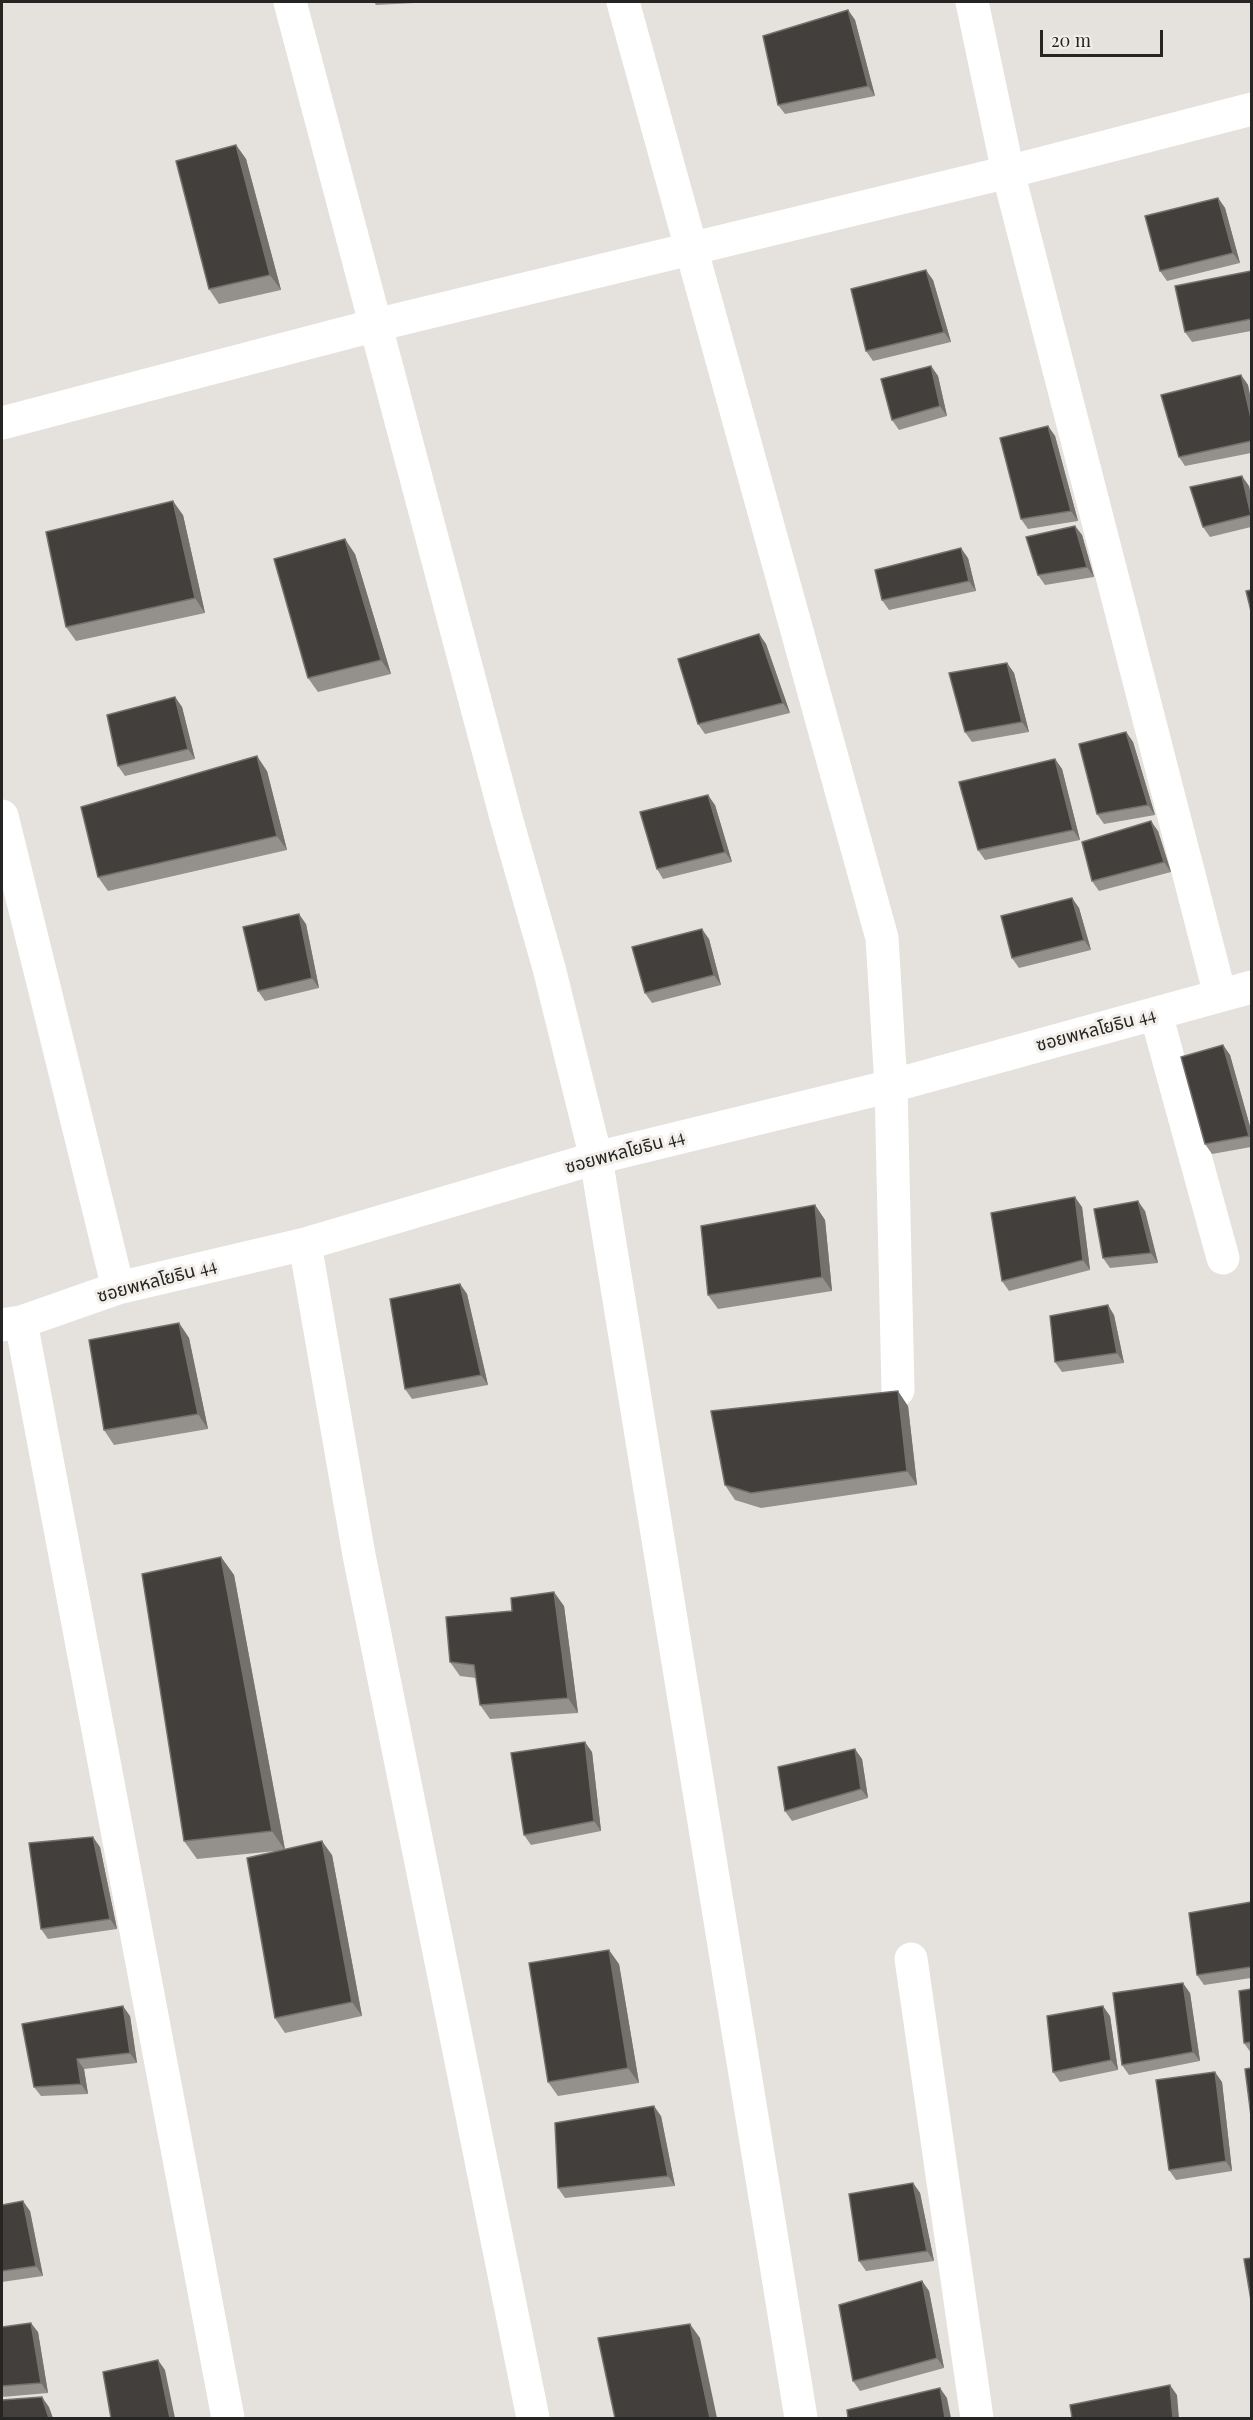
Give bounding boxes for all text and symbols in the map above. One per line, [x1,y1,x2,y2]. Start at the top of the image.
scale bar [1043,18,1166,56]
text: 20 m [1051,28,1091,52]
street label: ซอยพหลโยธิน 44 [1034,1004,1158,1056]
street label: ซอยพหลโยธิน 44 [563,1126,687,1178]
street label: ซอยพหลโยธิน 44 [95,1255,219,1307]

